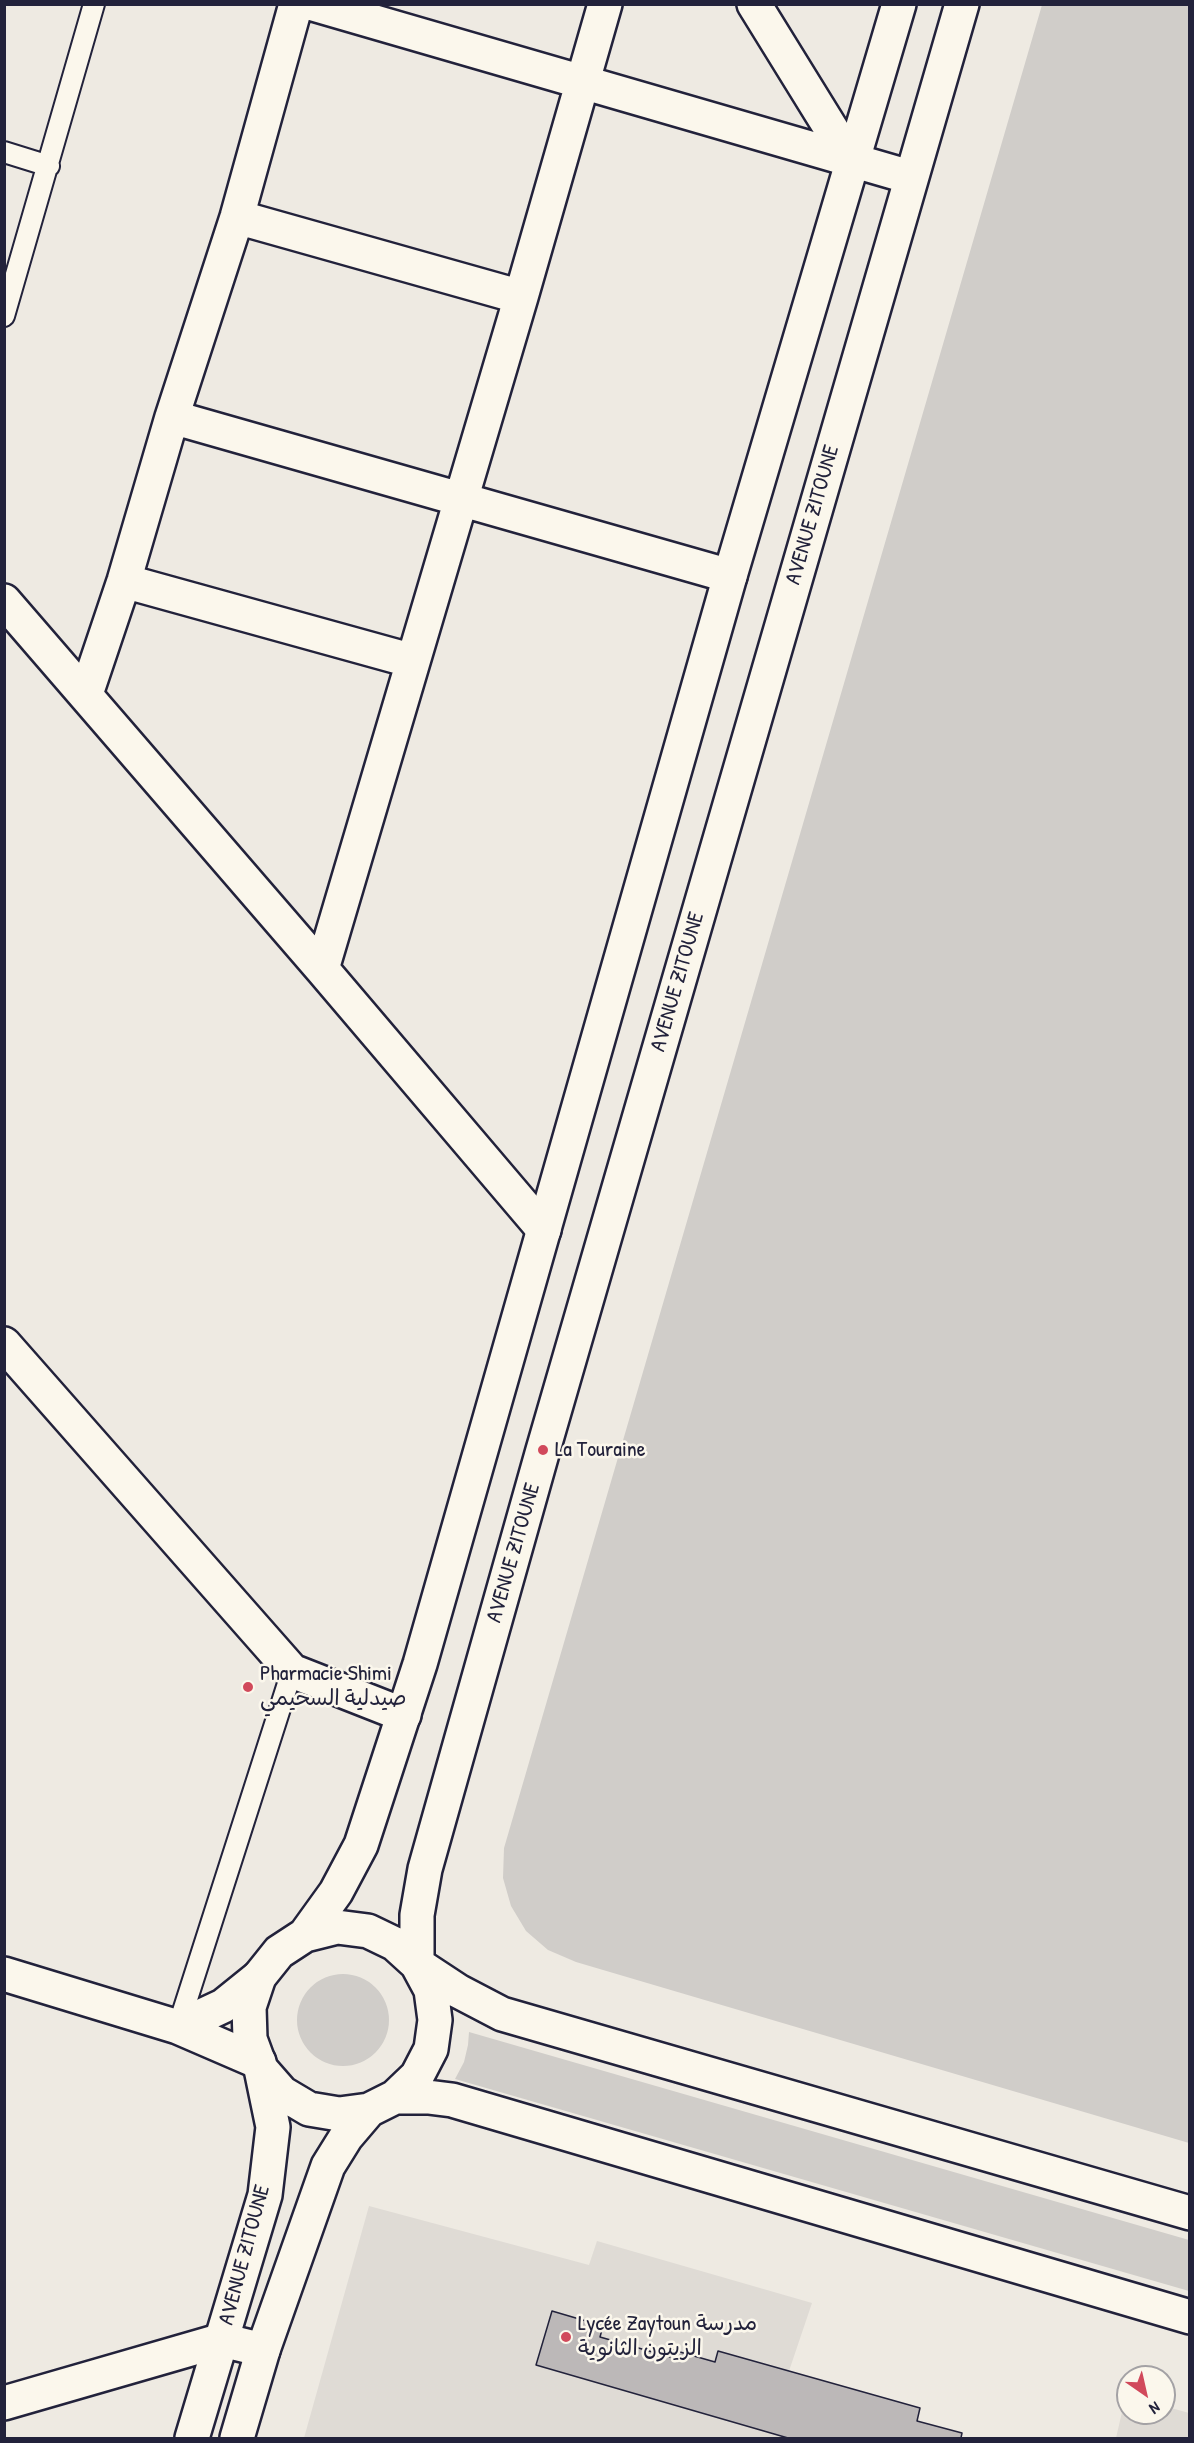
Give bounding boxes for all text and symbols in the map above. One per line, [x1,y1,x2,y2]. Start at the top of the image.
street label: AVENUE ZITOUNE [780,442,846,588]
street label: AVENUE ZITOUNE [645,909,711,1055]
place label: La Touraine [555,1437,646,1463]
marker: La Touraine [536,1443,550,1457]
street label: AVENUE ZITOUNE [481,1480,547,1626]
place label: Pharmacie Shimi صيدلية السحيمي [260,1661,407,1712]
marker: Pharmacie Shimi صيدلية السحيمي [241,1680,255,1694]
street label: AVENUE ZITOUNE [214,2182,276,2328]
place label: Lycée Zaytoun مدرسة الزيتون الثانوية [578,2311,757,2362]
marker: Lycée Zaytoun مدرسة الزيتون الثانوية [559,2330,573,2344]
north arrow [1116,2365,1176,2425]
text: N [1145,2397,1165,2420]

